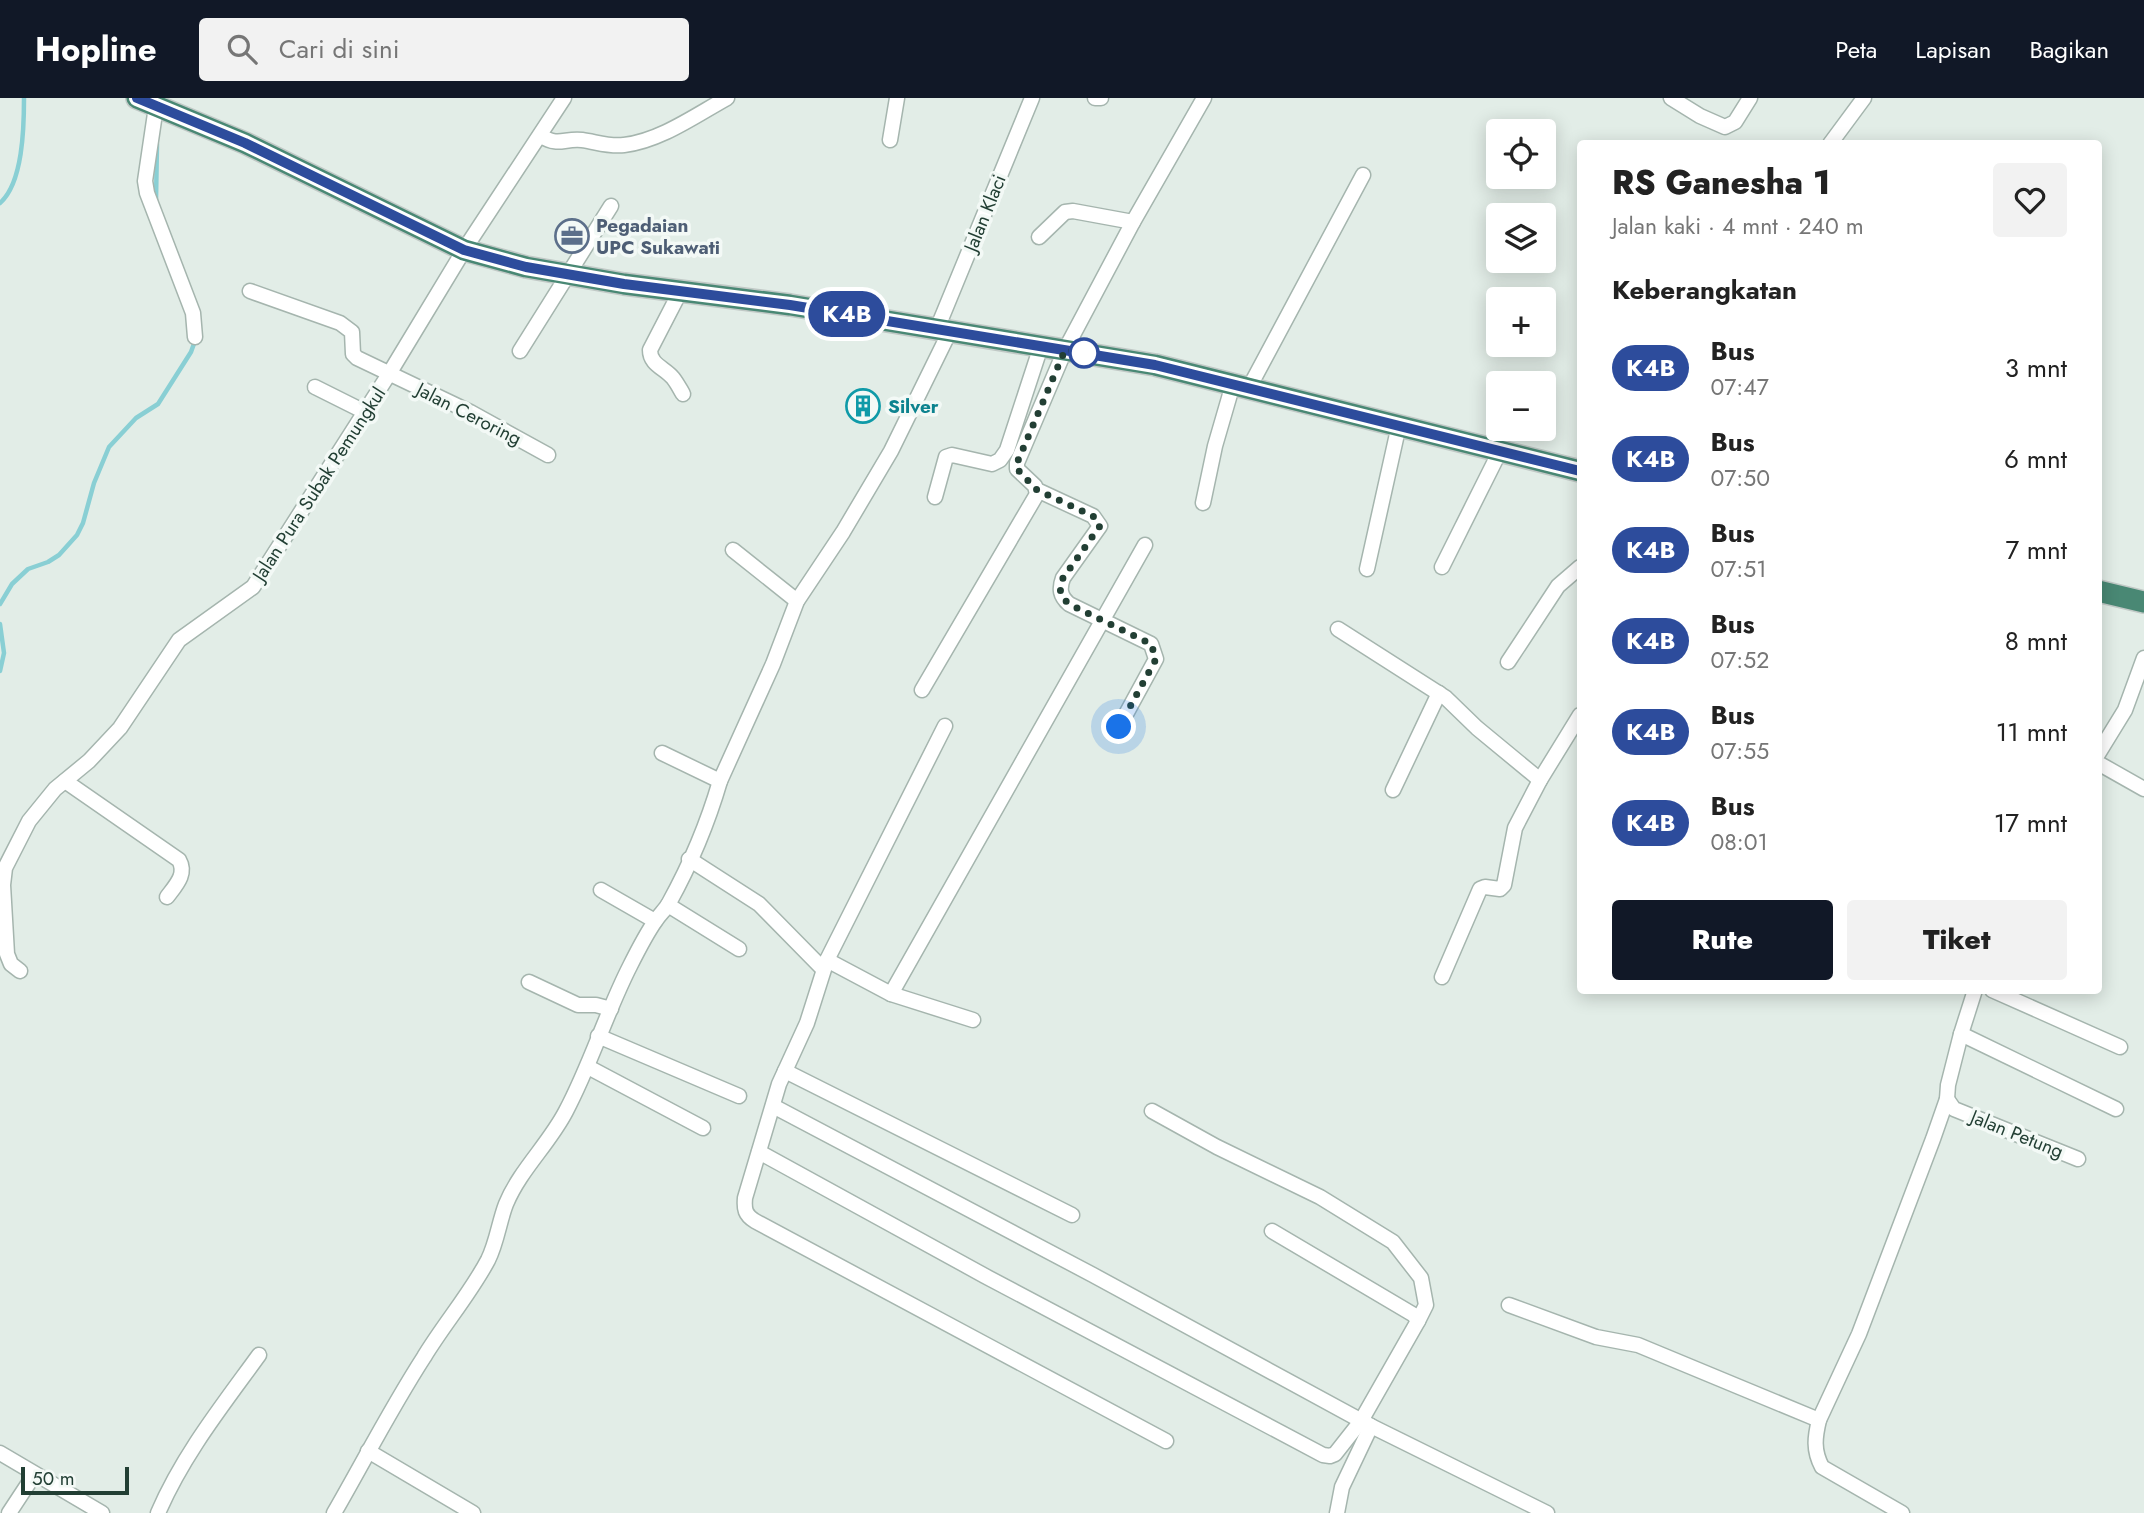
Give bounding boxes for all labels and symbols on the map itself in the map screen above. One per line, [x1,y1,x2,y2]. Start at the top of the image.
street label: Jalan Klaci [956,170,1013,258]
place label: Pegadaian UPC Sukawati [596,212,720,261]
office icon: Pegadaian UPC Sukawati [553,217,591,255]
line badge: K4B [807,291,887,337]
unlabelled marker [1069,338,1099,368]
street label: Jalan Ceroring [409,375,526,452]
street label: Jalan Pura Subak Pemungkul [244,382,392,589]
building icon: Silver [844,387,882,425]
place label: Silver [888,393,939,420]
your location [1101,709,1136,744]
street label: Jalan Petung [1964,1102,2067,1165]
scale bar [21,1464,130,1496]

